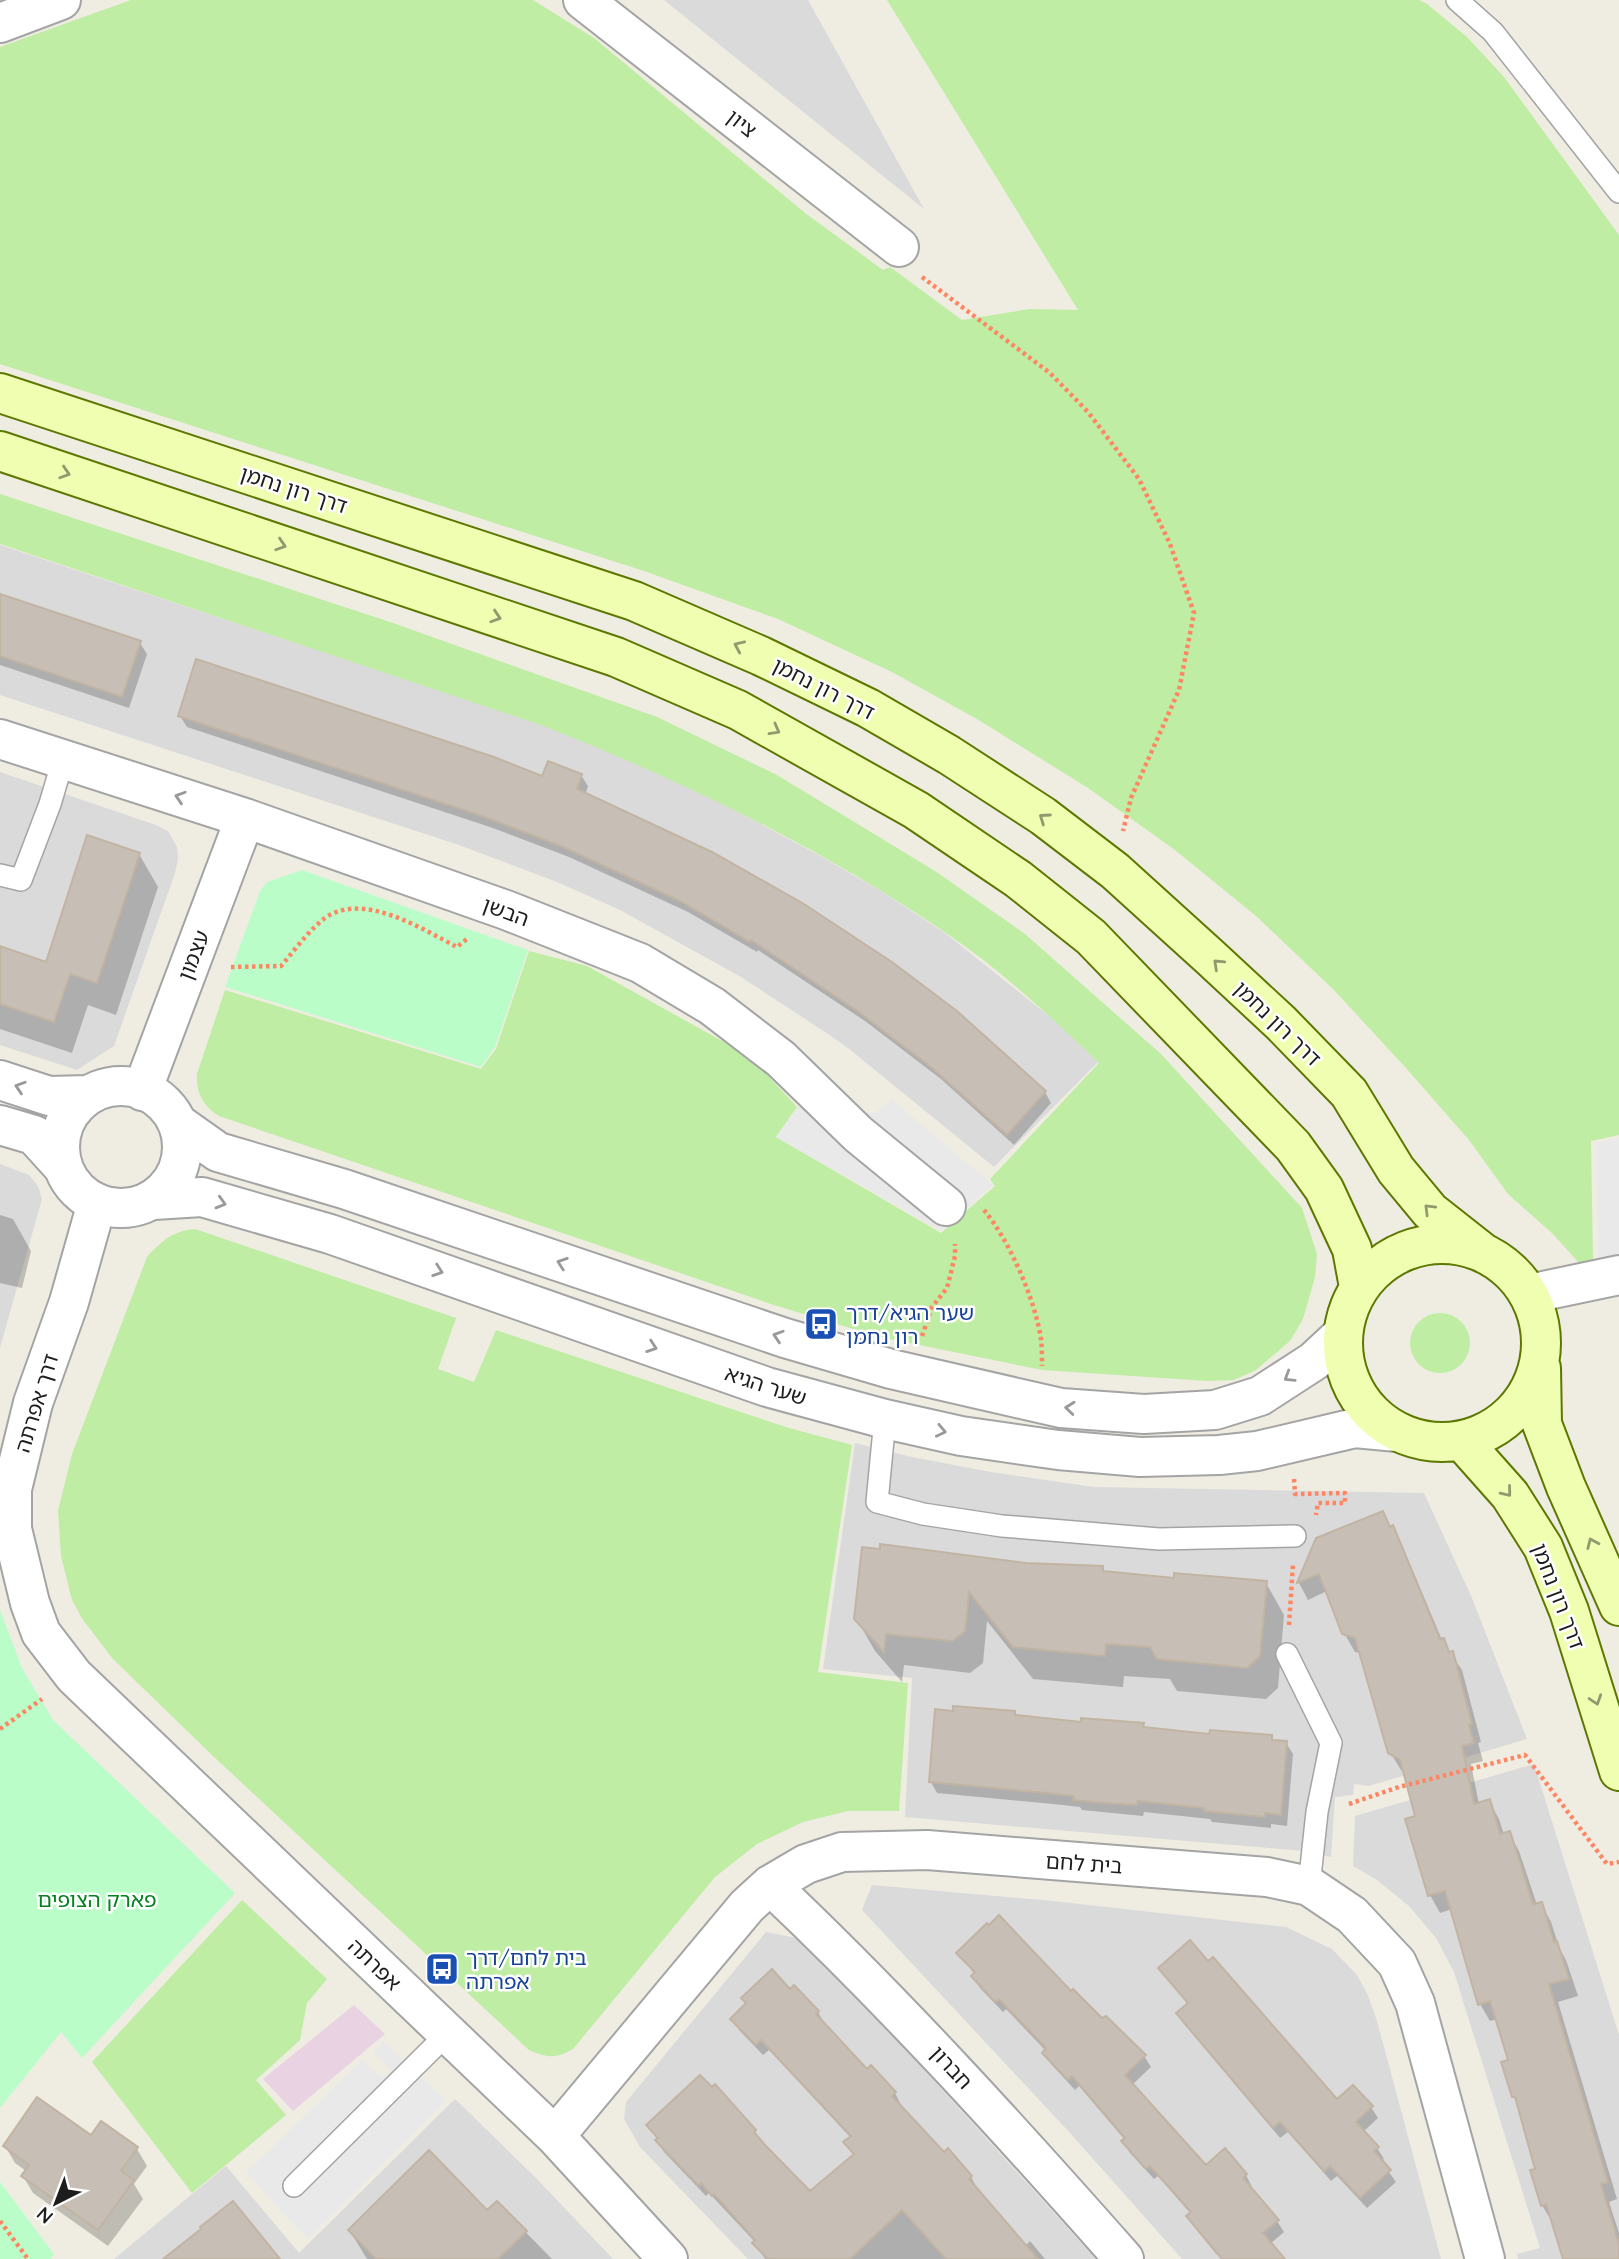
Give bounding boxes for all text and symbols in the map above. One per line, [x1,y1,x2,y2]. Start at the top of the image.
street label: ציון [722,103,762,143]
street label: דרך רון נחמן [237,459,351,519]
one-way arrow [58,465,70,479]
one-way arrow [274,537,286,551]
one-way arrow [490,609,502,623]
one-way arrow [734,640,747,654]
street label: דרך רון נחמן [769,651,879,725]
one-way arrow [767,722,780,735]
one-way arrow [174,791,186,806]
one-way arrow [1039,814,1052,826]
street label: הבשן [479,891,533,931]
street label: עצמון [172,926,214,984]
one-way arrow [1213,960,1226,972]
street label: דרך רון נחמן [1229,975,1327,1071]
one-way arrow [14,1080,26,1095]
one-way arrow [215,1194,227,1209]
one-way arrow [1425,1204,1438,1217]
one-way arrow [557,1257,569,1271]
one-way arrow [431,1263,443,1277]
place label: שער הגיא/דרך רון נחמן [846,1299,974,1349]
bus stop icon: שער הגיא/דרך רון נחמן [802,1305,840,1343]
one-way arrow [772,1330,785,1344]
one-way arrow [646,1339,658,1353]
street label: דרך אפרתה [9,1350,63,1456]
street label: שער הגיא [722,1360,810,1410]
one-way arrow [1284,1369,1297,1382]
one-way arrow [1064,1401,1076,1416]
one-way arrow [935,1423,947,1438]
one-way arrow [1499,1484,1511,1497]
one-way arrow [1586,1538,1600,1550]
street label: דרך רון נחמן [1527,1540,1591,1652]
one-way arrow [1588,1693,1602,1706]
street label: בית לחם [1045,1847,1123,1879]
park label: פארק הצופים [37,1886,157,1912]
street label: אפרתה [343,1933,407,1995]
place label: בית לחם/דרך אפרתה [466,1944,587,1994]
bus stop icon: בית לחם/דרך אפרתה [423,1950,461,1988]
street label: חברון [926,2040,978,2094]
north arrow [21,2168,91,2238]
text: N [31,2202,58,2229]

